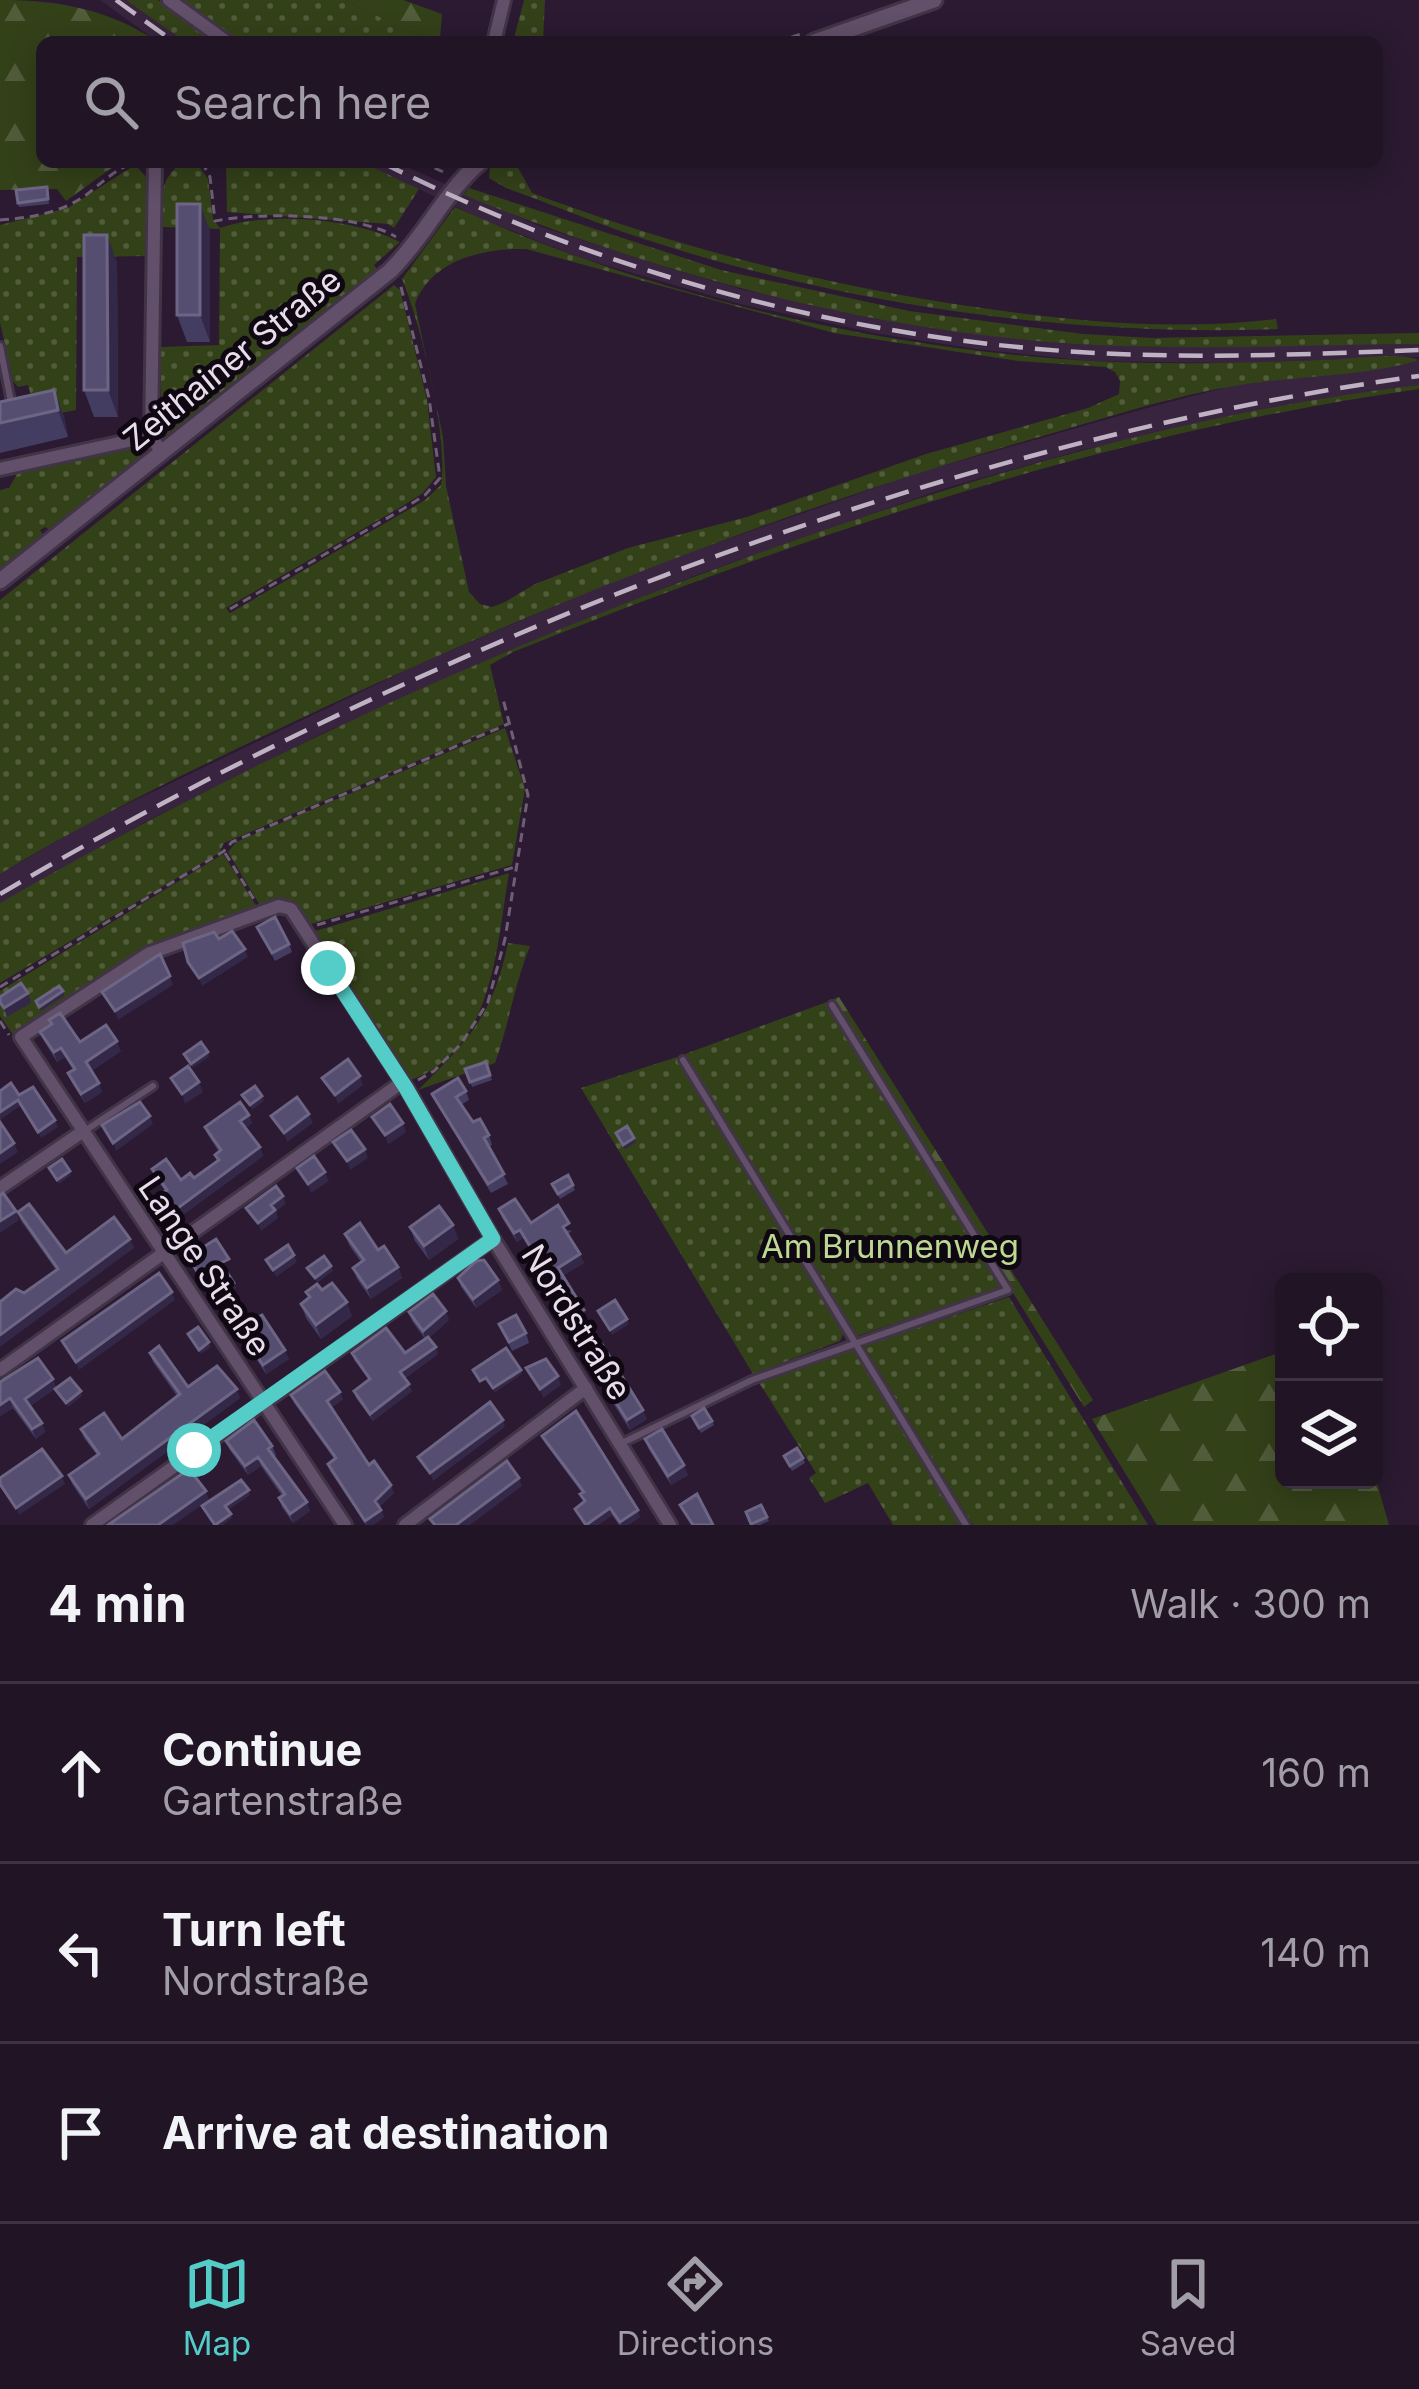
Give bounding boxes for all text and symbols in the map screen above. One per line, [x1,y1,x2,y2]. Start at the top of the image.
search box [36,36,1383,168]
icon: search [78,69,144,135]
text: Search here [174,75,431,130]
street label: Zeithainer Straße [115,259,349,459]
route end [301,941,355,995]
street label: Lange Straße [130,1169,280,1363]
park label: Am Brunnenweg [761,1226,1019,1266]
street label: Nordstraße [514,1237,640,1407]
map controls [1275,1273,1383,1489]
button: locate [1275,1273,1383,1381]
button: layers [1275,1381,1383,1489]
route start [167,1423,221,1477]
text: 4 min [48,1573,187,1634]
text: Walk · 300 m [1130,1580,1371,1627]
text: Continue [162,1722,362,1777]
icon: ahead [48,1740,114,1806]
text: 160 m [1261,1749,1371,1796]
text: Gartenstraße [162,1777,403,1824]
text: Turn left [162,1902,346,1957]
icon: left [48,1920,114,1986]
text: 140 m [1260,1929,1371,1976]
text: Nordstraße [162,1957,369,2004]
icon: arrive [48,2100,114,2166]
text: Arrive at destination [162,2105,609,2160]
tab: Map [183,2251,251,2363]
tab: Directions [617,2251,774,2363]
tab: Saved [1140,2251,1236,2363]

